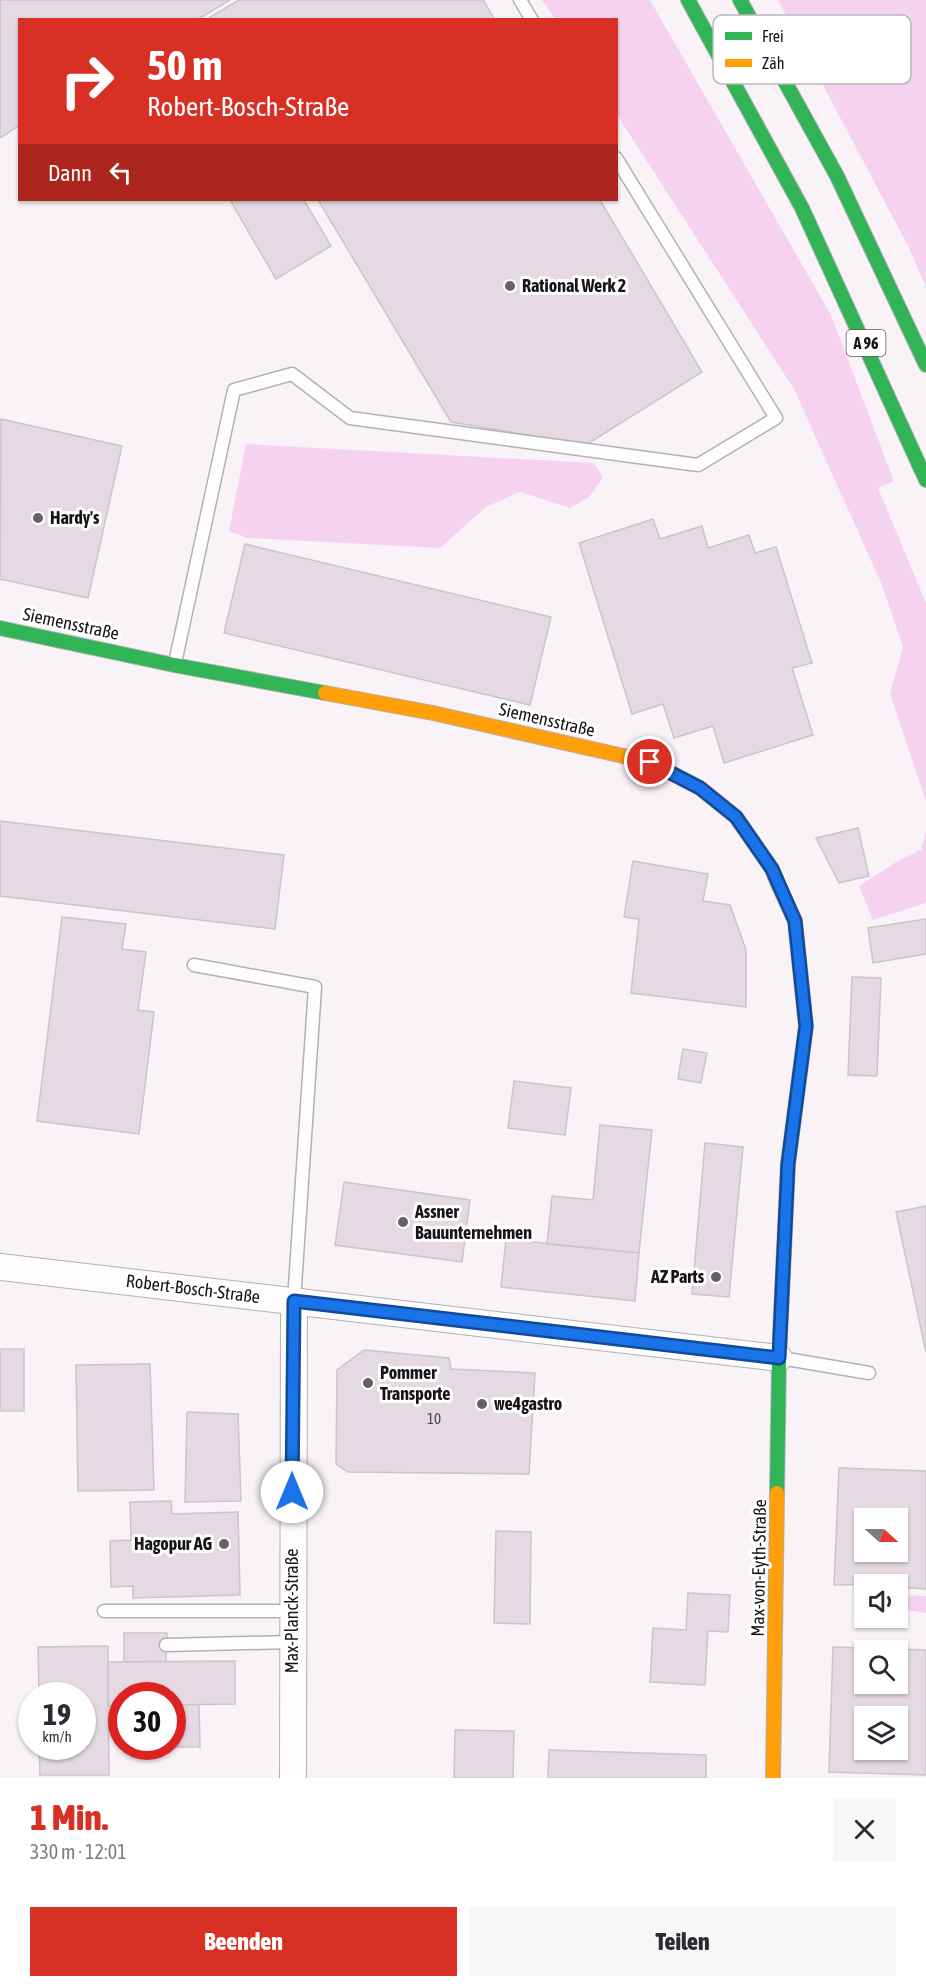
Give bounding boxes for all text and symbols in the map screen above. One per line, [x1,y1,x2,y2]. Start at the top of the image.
legend [713,15,911,84]
text: Frei [762,27,784,45]
text: 50 m [147,41,222,89]
icon: right [48,42,126,120]
text: Zäh [762,54,784,72]
text: Robert-Bosch-Straße [147,91,349,122]
icon: left [104,156,137,189]
text: Dann [48,160,92,186]
place label: Rational Werk 2 [522,275,626,296]
marker: Rational Werk 2 [503,279,517,293]
road number: A 96 [846,330,886,356]
place label: Hardy's [50,507,100,528]
marker: Hardy's [31,511,45,525]
street label: Siemensstraße [21,603,121,644]
street label: Siemensstraße [497,698,597,741]
pin [624,736,675,787]
icon: arrive [633,745,666,778]
place label: Assner Bauunternehmen [414,1201,532,1243]
marker: Assner Bauunternehmen [396,1215,410,1229]
place label: AZ Parts [650,1266,705,1287]
street label: Robert-Bosch-Straße [125,1270,261,1307]
marker: AZ Parts [709,1270,723,1284]
place label: Pommer Transporte [380,1362,451,1404]
marker: Pommer Transporte [361,1376,375,1390]
place label: we4gastro [494,1393,562,1414]
marker: we4gastro [475,1397,489,1411]
house number: 10 [427,1410,441,1427]
position arrow [260,1460,324,1524]
street label: Max-von-Eyth-Straße [747,1499,770,1637]
north arrow [854,1508,908,1562]
map controls [854,1508,908,1760]
place label: Hagopur AG [134,1533,212,1554]
marker: Hagopur AG [217,1537,231,1551]
street label: Max-Planck-Straße [281,1549,302,1673]
button: sound [854,1574,908,1628]
button: search [854,1640,908,1694]
speed limit sign: 30 [108,1682,186,1760]
text: 19 [43,1697,71,1731]
button: layers [854,1706,908,1760]
text: km/h [42,1728,72,1745]
text: 1 Min. [30,1796,108,1838]
button: close [833,1798,896,1861]
text: 330 m · 12:01 [30,1840,127,1863]
button: Beenden [30,1907,457,1976]
button: Teilen [469,1907,896,1976]

